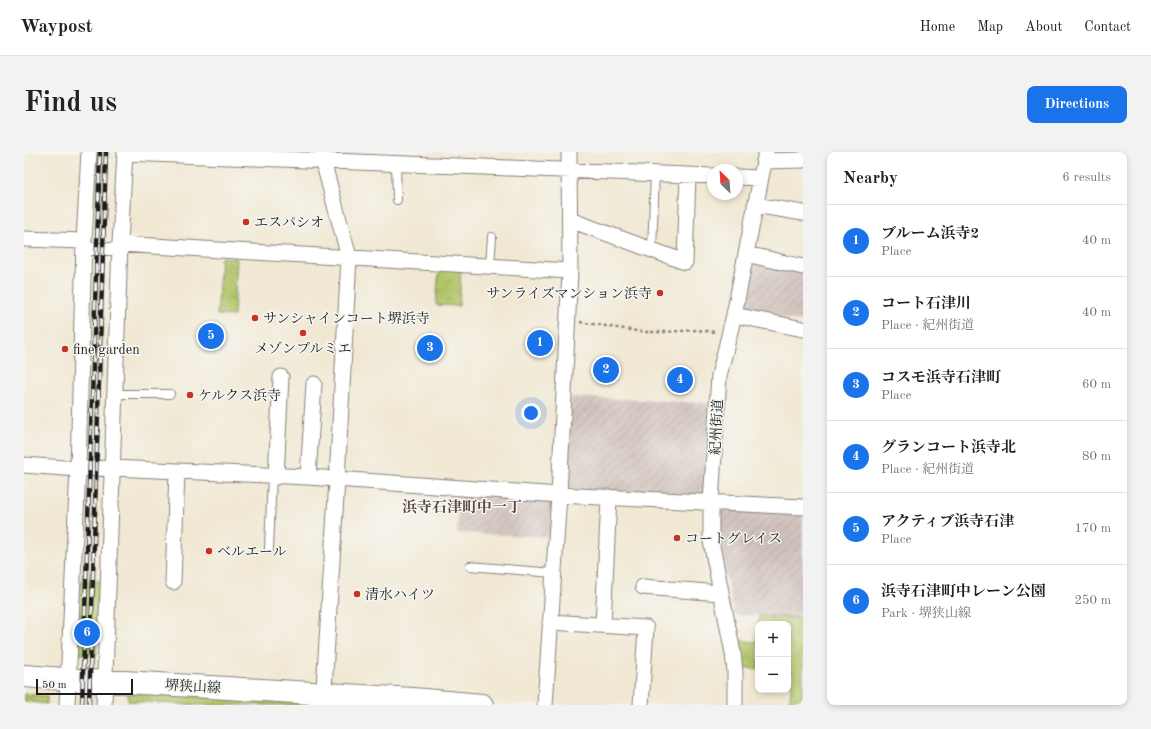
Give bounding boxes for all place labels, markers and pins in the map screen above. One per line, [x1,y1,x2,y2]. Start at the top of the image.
place label: エスパシオ [254,216,324,230]
marker: エスパシオ [241,217,251,227]
place label: サンライズマンション浜寺 [486,286,652,301]
marker: サンライズマンション浜寺 [655,288,665,298]
place label: サンシャインコート堺浜寺 [263,311,430,326]
marker: サンシャインコート堺浜寺 [250,313,260,323]
pin: 5 [198,321,224,351]
marker: メゾンプルミエ [298,328,308,338]
pin: 1 [527,328,553,358]
pin: 3 [417,333,443,363]
place label: メゾンプルミエ [254,341,352,356]
place label: fine garden [73,343,140,357]
marker: fine garden [60,344,70,354]
pin: 2 [593,355,619,385]
pin: 4 [667,365,693,395]
place label: ケルクス浜寺 [198,388,281,403]
marker: ケルクス浜寺 [185,390,195,400]
place label: コートグレイス [685,531,782,546]
marker: コートグレイス [672,533,682,543]
place label: ベルエール [217,545,287,559]
marker: ベルエール [204,546,214,556]
place label: 清水ハイツ [365,587,435,602]
marker: 清水ハイツ [352,589,362,599]
pin: 6 [74,618,100,648]

